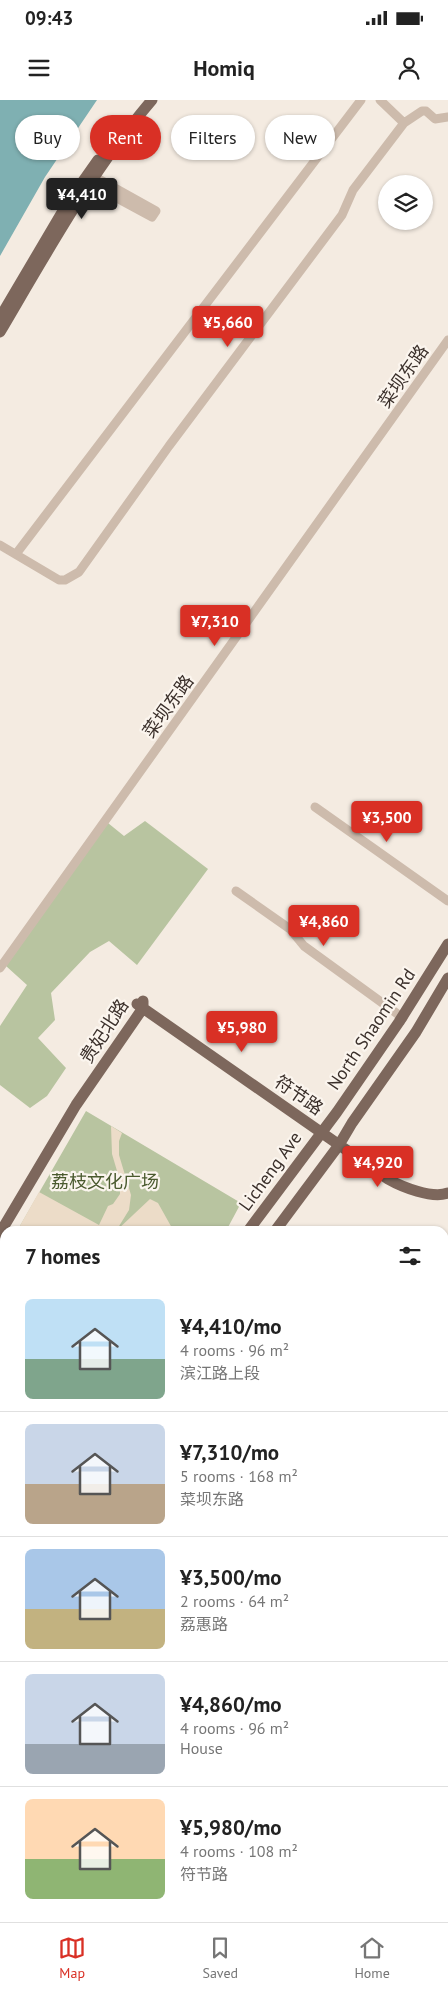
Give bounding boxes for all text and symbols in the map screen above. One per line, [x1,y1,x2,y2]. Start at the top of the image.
text: 09:43 [25,6,73,30]
icon: menu [25,54,53,82]
text: Homiq [193,54,255,82]
icon: person [395,54,423,82]
chip: Buy [15,115,80,160]
chip: Rent [90,115,161,160]
chip: Filters [171,115,255,160]
chip: New [265,115,335,160]
map controls [378,175,433,230]
button: layers [378,175,433,230]
pin: ¥4,410 [41,178,123,220]
text: ¥4,410 [57,184,107,204]
pin: ¥5,660 [187,306,269,348]
text: ¥5,660 [203,312,253,332]
street label: 菜坝东路 [373,340,433,412]
pin: ¥7,310 [174,604,256,647]
text: ¥7,310 [191,611,239,631]
street label: 菜坝东路 [138,670,198,742]
pin: ¥3,500 [346,800,428,843]
text: ¥3,500 [362,807,412,827]
pin: ¥4,860 [283,904,365,947]
text: ¥4,860 [299,911,349,931]
street label: North Shaomin Rd [322,964,420,1094]
street label: 贵妃北路 [75,995,133,1067]
pin: ¥5,980 [201,1010,283,1053]
text: ¥5,980 [217,1017,267,1037]
street label: 符节路 [270,1070,328,1120]
street label: Licheng Ave [234,1127,306,1215]
pin: ¥4,920 [337,1146,419,1188]
text: ¥4,920 [353,1152,403,1172]
park label: 荔枝文化广场 [51,1170,159,1193]
icon: filters [396,1242,424,1270]
text: 7 homes [25,1243,100,1270]
text: ¥4,410/mo [180,1313,282,1340]
icon: home [65,1319,125,1379]
text: 4 rooms · 96 m² [180,1340,289,1360]
text: 滨江路上段 [180,1363,260,1383]
text: ¥7,310/mo [180,1439,279,1466]
icon: home [65,1444,125,1504]
text: 5 rooms · 168 m² [180,1466,298,1486]
text: 菜坝东路 [180,1489,244,1509]
text: ¥3,500/mo [180,1564,282,1591]
icon: home [65,1569,125,1629]
text: 2 rooms · 64 m² [180,1591,289,1611]
text: 荔惠路 [180,1614,228,1634]
text: ¥4,860/mo [180,1691,282,1718]
icon: home [65,1694,125,1754]
text: 4 rooms · 96 m² [180,1718,289,1738]
text: House [180,1738,223,1758]
text: ¥5,980/mo [180,1814,282,1841]
icon: home [65,1819,125,1879]
text: 4 rooms · 108 m² [180,1841,298,1861]
text: 符节路 [180,1864,228,1884]
tab: Map [58,1934,86,1982]
tab: Saved [202,1934,238,1982]
tab: Home [354,1934,390,1982]

